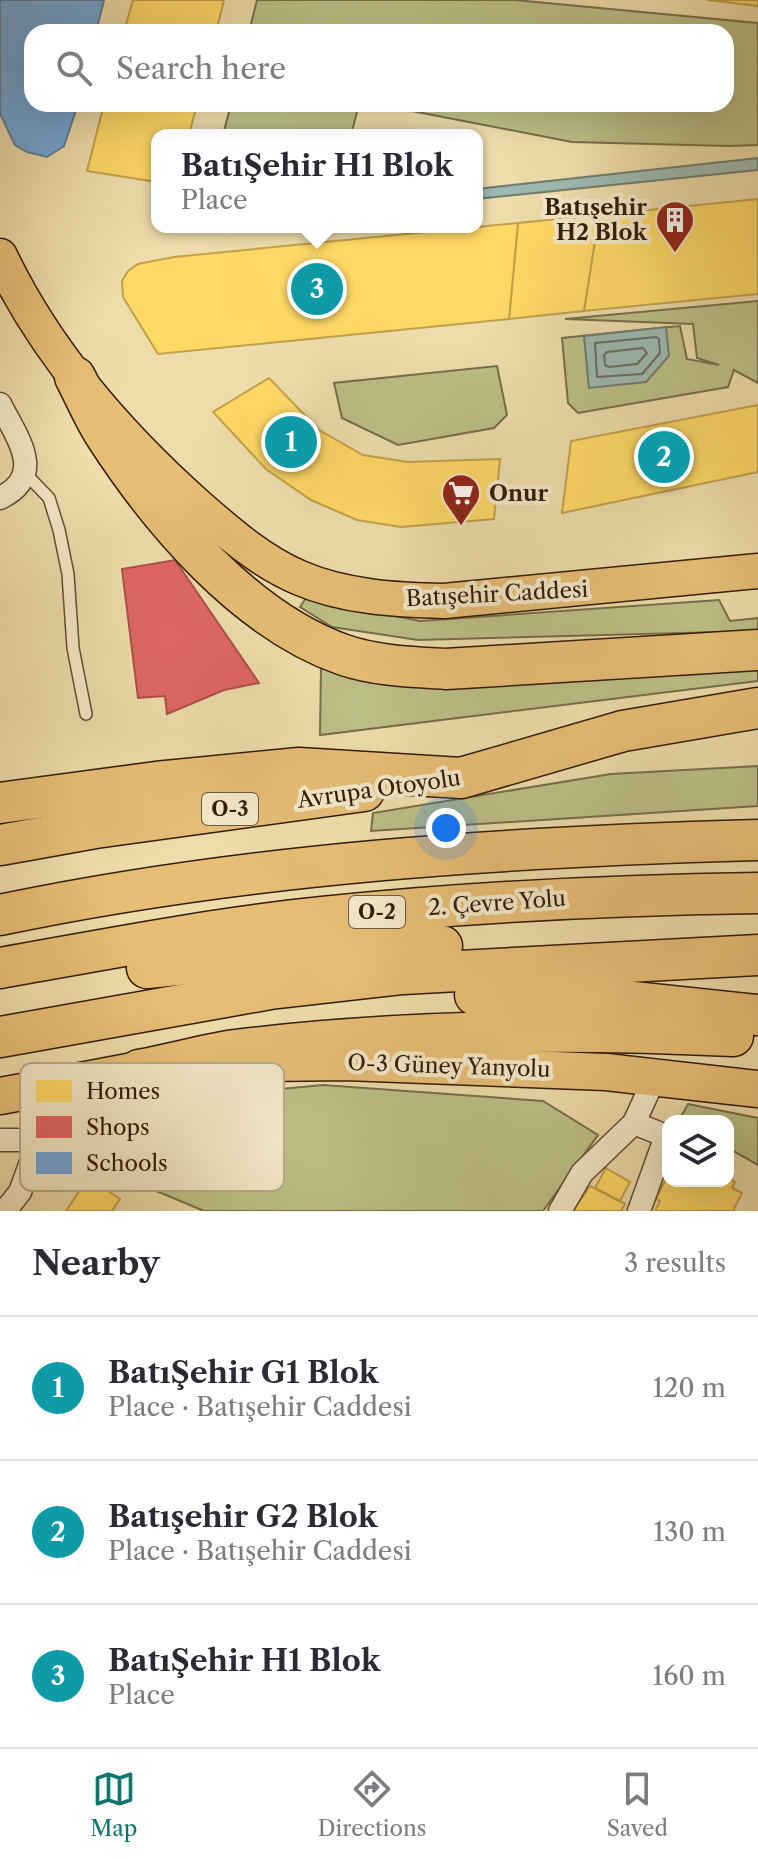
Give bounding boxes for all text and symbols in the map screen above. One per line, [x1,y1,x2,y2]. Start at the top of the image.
search box [24,24,734,112]
icon: search [52,46,96,90]
text: Search here [116,50,286,87]
popup [151,129,483,233]
text: BatıŞehir H1 Blok [181,147,453,184]
text: Place [181,184,248,216]
place label: Batışehir H2 Blok [544,194,648,246]
building icon: Batışehir H2 Blok [654,199,696,254]
pin: 3 [291,259,343,319]
pin: 1 [265,412,317,472]
pin: 2 [638,427,690,487]
supermarket icon: Onur [440,472,482,527]
place label: Onur [489,480,548,507]
street label: Batışehir Caddesi [405,576,589,612]
street label: Avrupa Otoyolu [295,764,462,814]
road number: O-3 [202,793,258,825]
your location [426,808,466,848]
street label: 2. Çevre Yolu [427,885,567,921]
road number: O-2 [349,896,405,928]
street label: O-3 Güney Yanyolu [347,1049,551,1083]
legend [20,1063,284,1191]
text: Homes [86,1078,160,1105]
text: Shops [86,1114,150,1141]
map controls [662,1115,734,1187]
button: layers [662,1115,734,1187]
text: Schools [86,1150,168,1177]
text: Nearby [32,1242,160,1284]
text: 3 results [624,1247,726,1279]
text: BatıŞehir G1 Blok [108,1354,379,1391]
text: 1 [52,1372,64,1404]
text: 120 m [652,1372,726,1404]
text: Place · Batışehir Caddesi [108,1391,412,1423]
text: Batışehir G2 Blok [108,1498,378,1535]
text: 2 [50,1516,66,1548]
text: 130 m [653,1516,726,1548]
text: Place · Batışehir Caddesi [108,1535,412,1567]
text: BatıŞehir H1 Blok [108,1642,381,1679]
text: 3 [51,1660,65,1692]
text: 160 m [652,1660,726,1692]
text: Place [108,1679,175,1711]
tab: Map [90,1767,137,1842]
tab: Directions [318,1767,426,1842]
tab: Saved [607,1767,668,1842]

